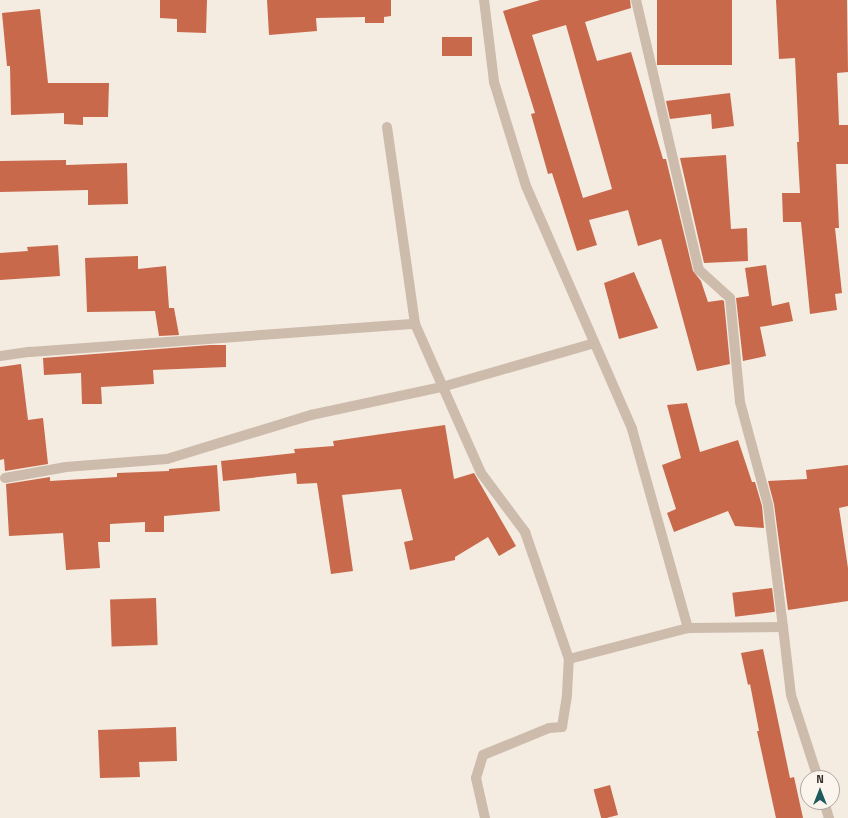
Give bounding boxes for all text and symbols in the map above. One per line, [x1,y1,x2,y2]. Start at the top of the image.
north arrow [800,770,840,810]
text: N [816,771,824,787]

